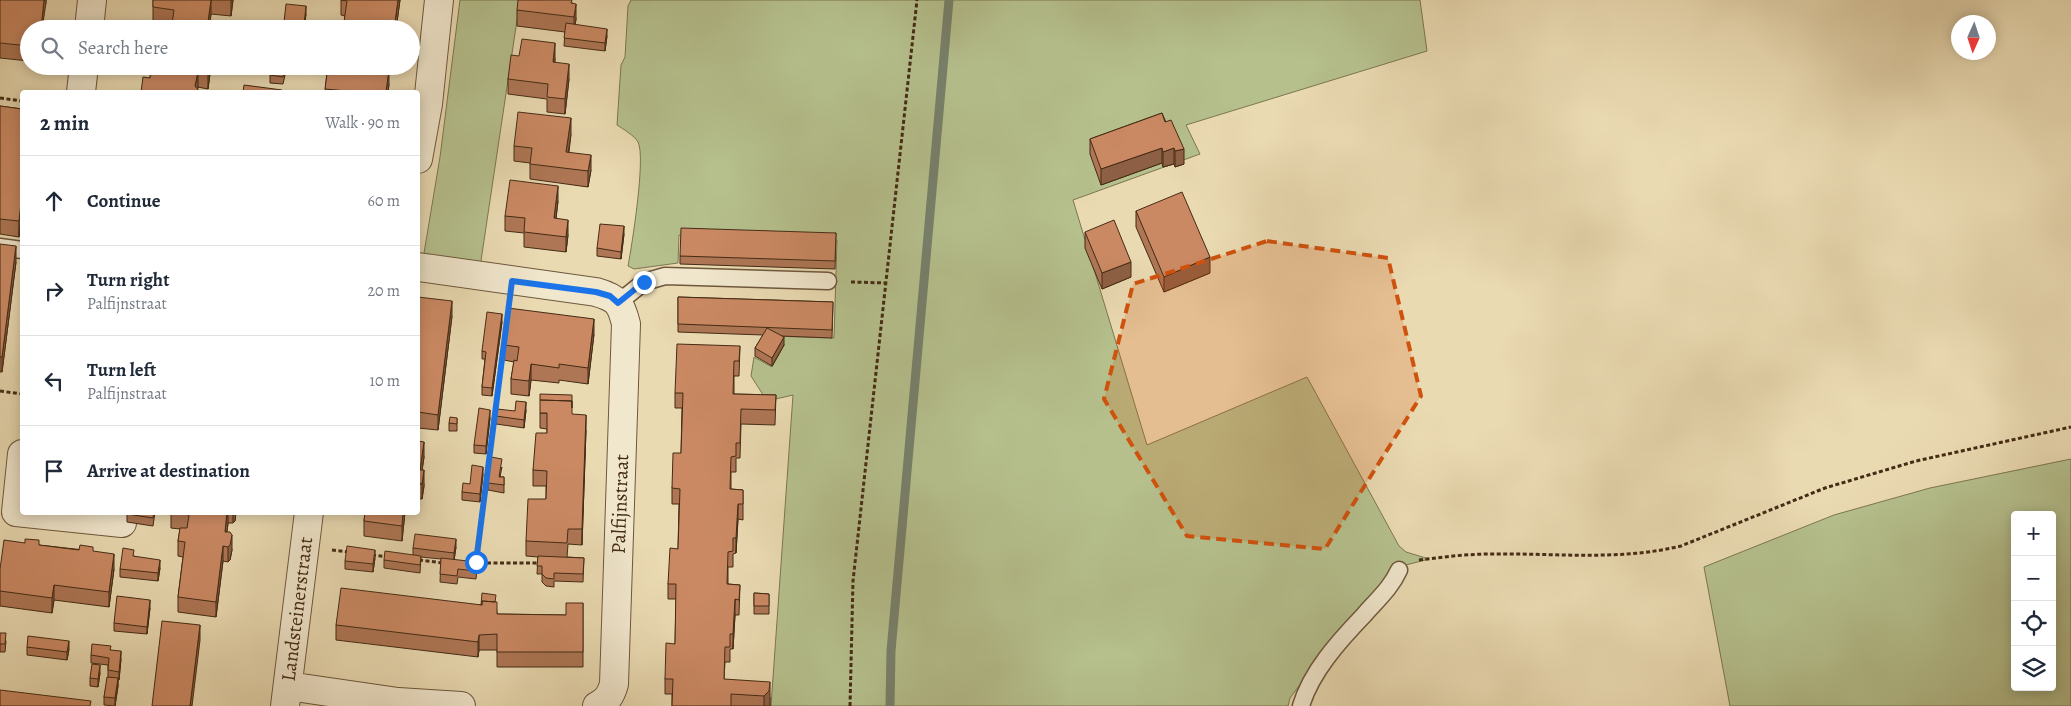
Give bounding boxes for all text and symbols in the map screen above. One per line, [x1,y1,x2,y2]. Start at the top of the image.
north arrow [1951,15,1996,60]
search box [20,20,420,75]
icon: search [38,34,66,62]
text: Search here [78,35,168,61]
text: 2 min [40,109,89,137]
text: Walk · 90 m [325,112,400,134]
icon: ahead [40,187,68,215]
text: Continue [87,188,161,214]
text: 60 m [368,190,400,212]
text: Turn right [87,267,169,293]
route end [633,271,656,294]
icon: right [40,277,68,305]
text: 20 m [367,280,400,302]
text: Palfijnstraat [87,293,167,315]
text: Turn left [87,357,156,383]
icon: left [40,367,68,395]
text: 10 m [370,370,400,392]
text: Palfijnstraat [87,383,167,405]
street label: Palfijnstraat [605,453,635,554]
icon: arrive [40,457,68,485]
text: Arrive at destination [87,458,250,484]
map controls [2011,511,2056,691]
button: + [2011,511,2056,556]
street label: Landsteinerstraat [275,535,319,683]
route start [465,551,488,574]
button: − [2011,556,2056,601]
button: locate [2011,601,2056,646]
button: layers [2011,646,2056,691]

